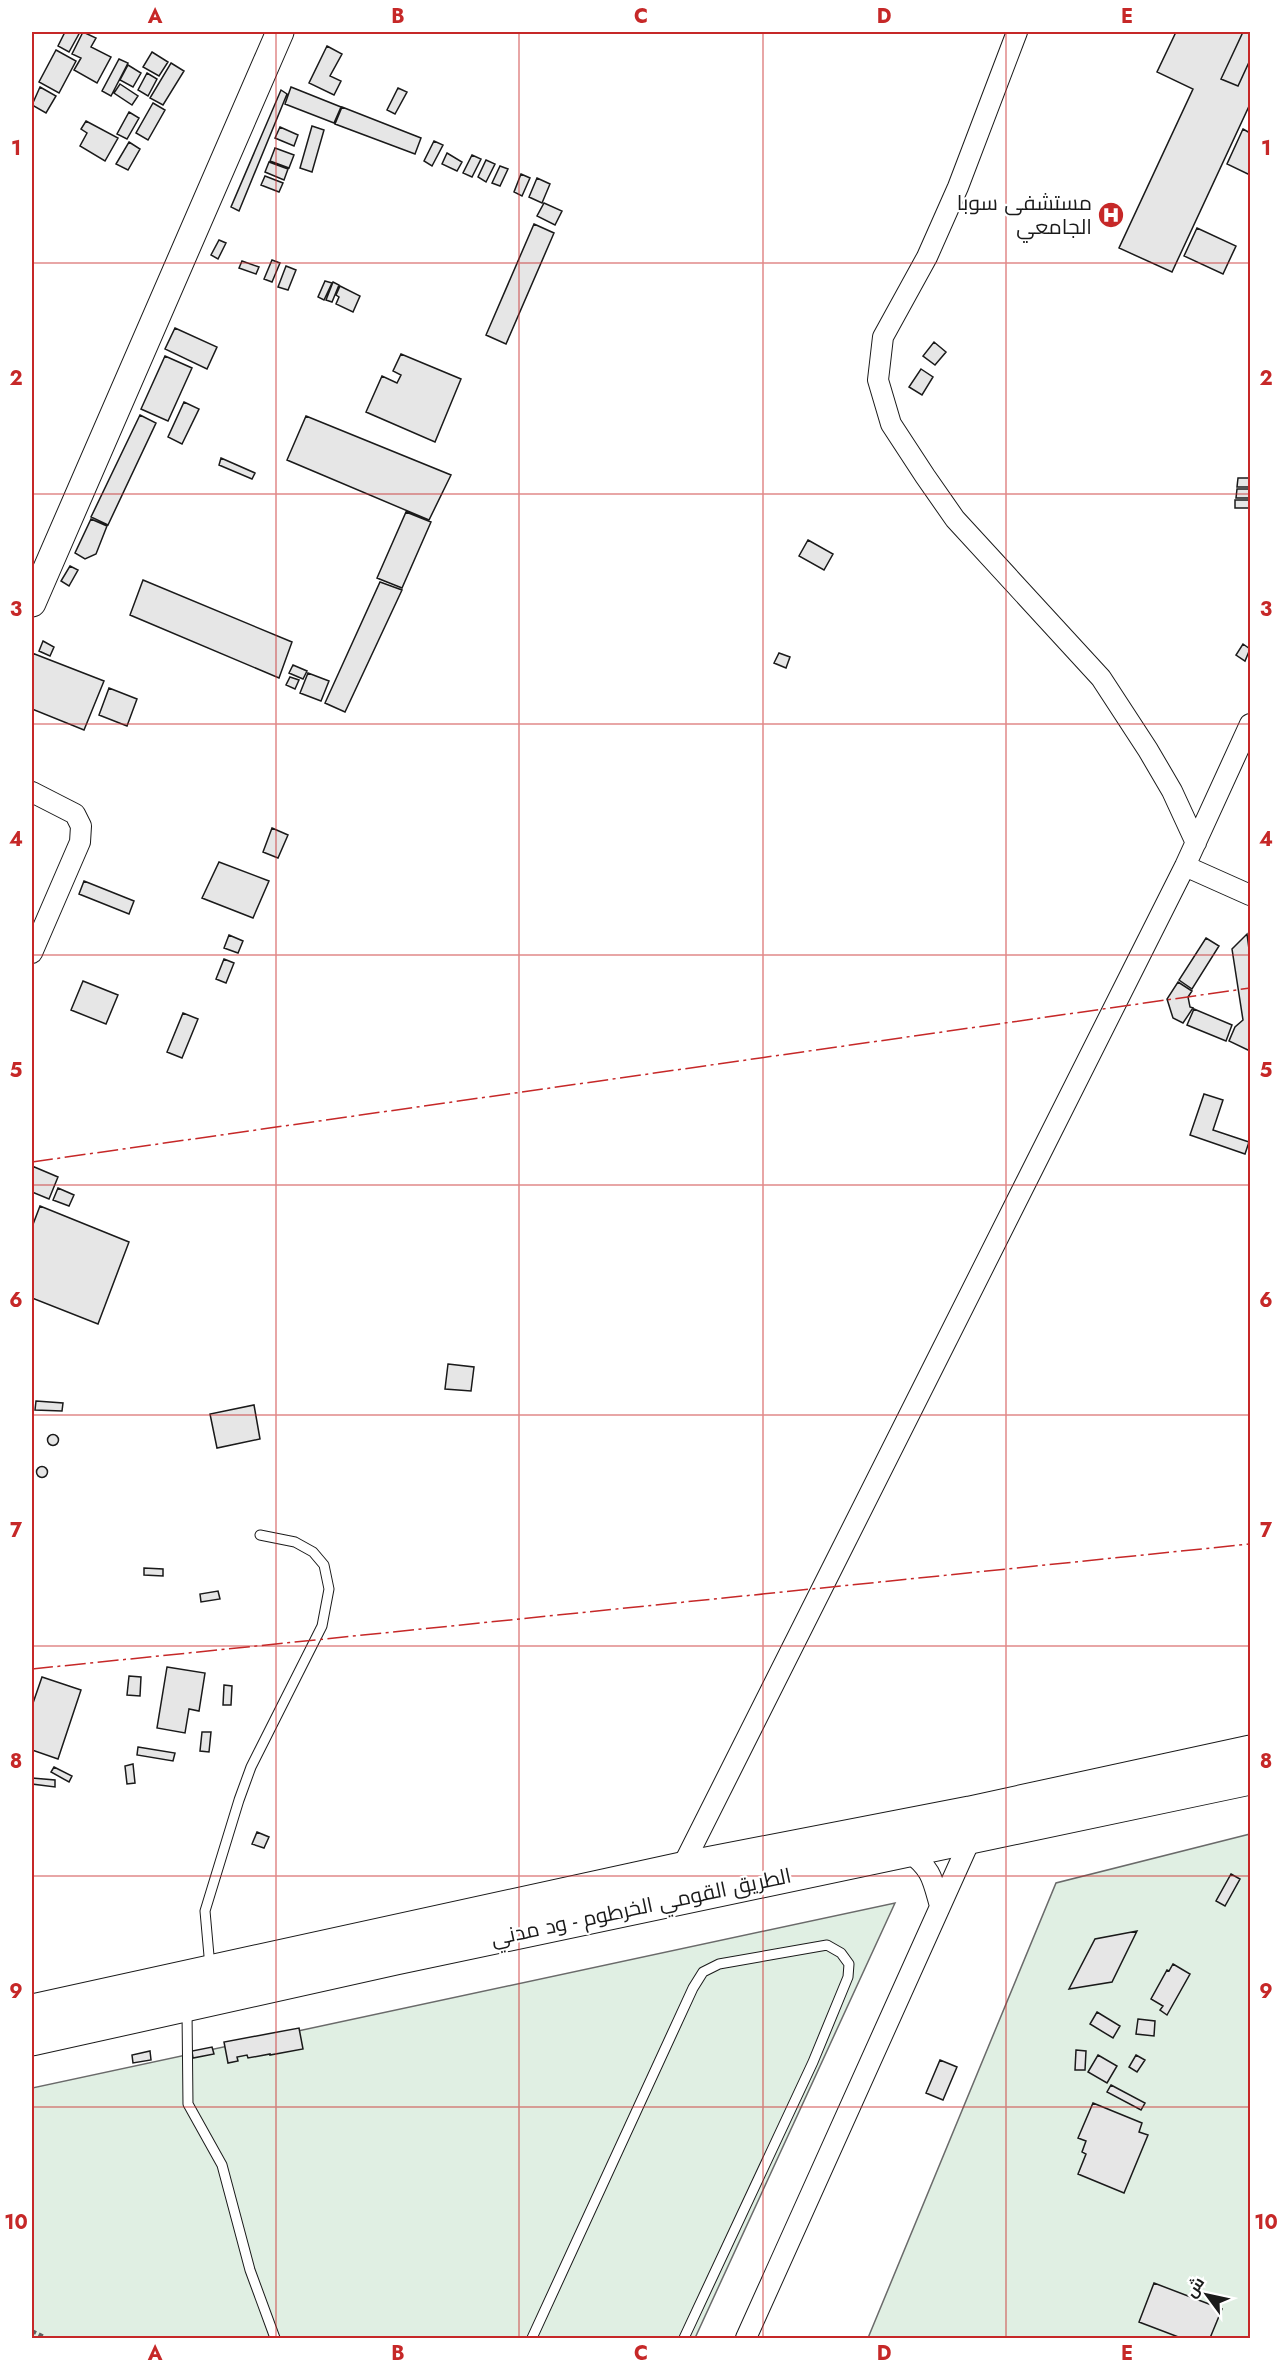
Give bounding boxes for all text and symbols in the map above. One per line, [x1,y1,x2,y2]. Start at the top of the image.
text: A [147,2,163,31]
text: B [391,2,405,31]
text: C [634,2,648,31]
text: D [877,2,891,31]
text: E [1121,2,1133,31]
text: 1 [11,134,21,163]
text: 1 [1261,134,1271,163]
place label: مستشفى سوبا الجامعي [957,188,1092,243]
hospital icon: مستشفى سوبا الجامعي [1096,200,1126,230]
text: 2 [9,364,23,393]
text: 2 [1259,364,1273,393]
text: 3 [10,595,22,624]
text: 3 [1260,595,1272,624]
text: 4 [9,825,23,854]
text: 4 [1259,825,1273,854]
text: 5 [10,1056,23,1085]
text: 5 [1260,1056,1273,1085]
text: 6 [9,1286,23,1315]
text: 6 [1259,1286,1273,1315]
text: 7 [10,1516,23,1545]
text: 7 [1260,1516,1273,1545]
text: 8 [10,1747,22,1776]
text: 8 [1260,1747,1272,1776]
street label: الطريق القومي الخرطوم - ود مدني [488,1860,794,1954]
text: 9 [9,1977,23,2006]
text: 9 [1259,1977,1273,2006]
text: 10 [4,2208,28,2237]
text: 10 [1254,2208,1278,2237]
north arrow [1177,2265,1237,2325]
text: ش [1180,2272,1210,2302]
text: A [147,2339,163,2368]
text: B [391,2339,405,2368]
text: C [634,2339,648,2368]
text: D [877,2339,891,2368]
text: E [1121,2339,1133,2368]

